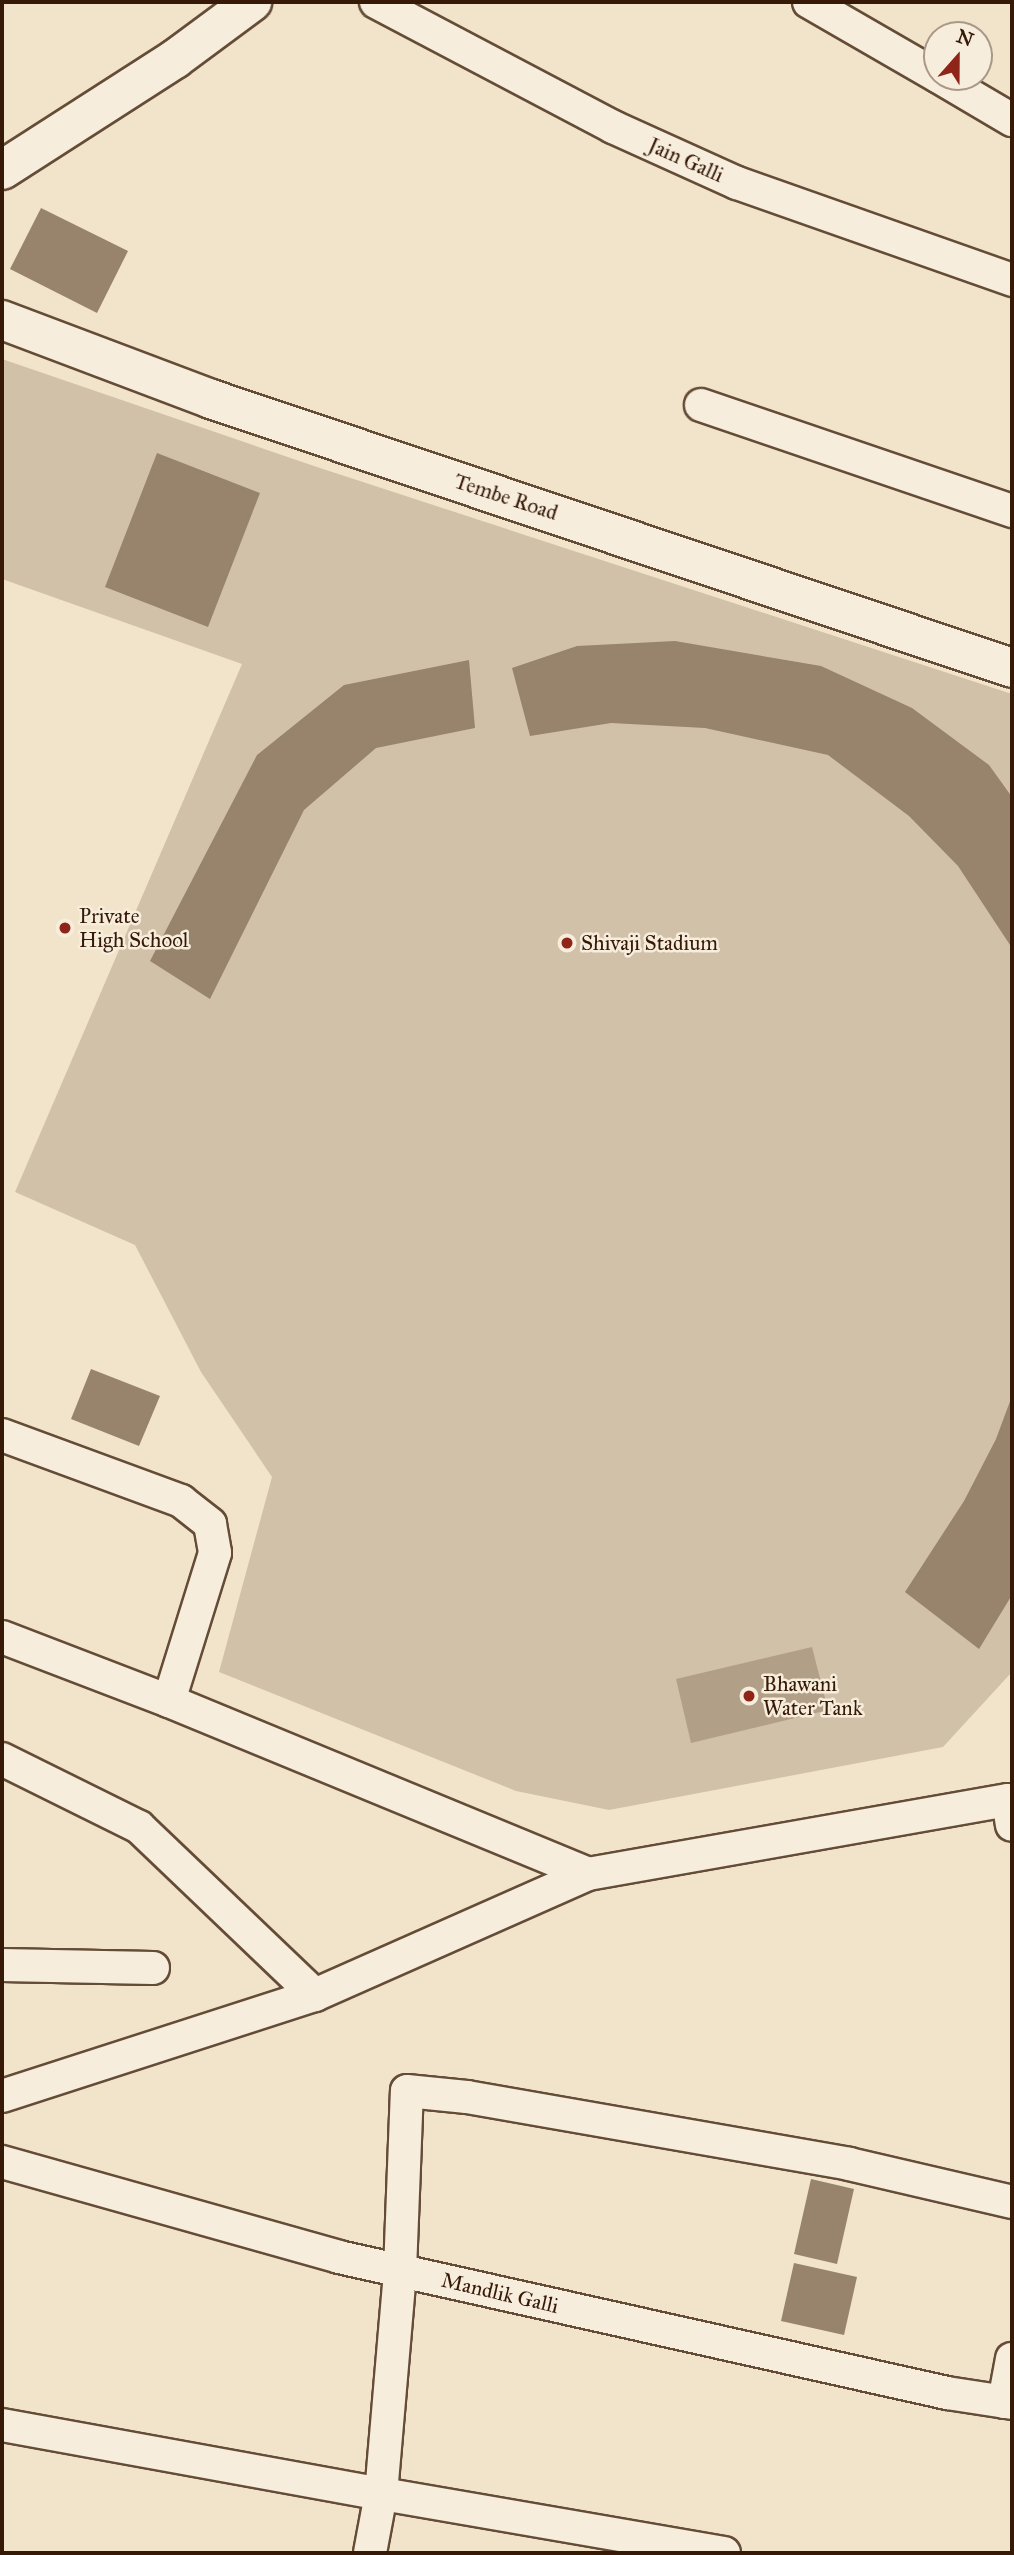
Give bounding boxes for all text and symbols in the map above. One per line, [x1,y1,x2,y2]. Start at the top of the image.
north arrow [923,21,993,91]
text: N [953,24,977,51]
street label: Jain Galli [644,132,728,188]
street label: Tembe Road [451,468,561,526]
place label: Private High School [79,903,189,953]
marker: Private High School [57,920,73,936]
place label: Shivaji Stadium [581,930,718,956]
marker: Shivaji Stadium [559,935,575,951]
place label: Bhawani Water Tank [763,1671,862,1721]
marker: Bhawani Water Tank [741,1688,757,1704]
street label: Mandlik Galli [439,2267,561,2319]

